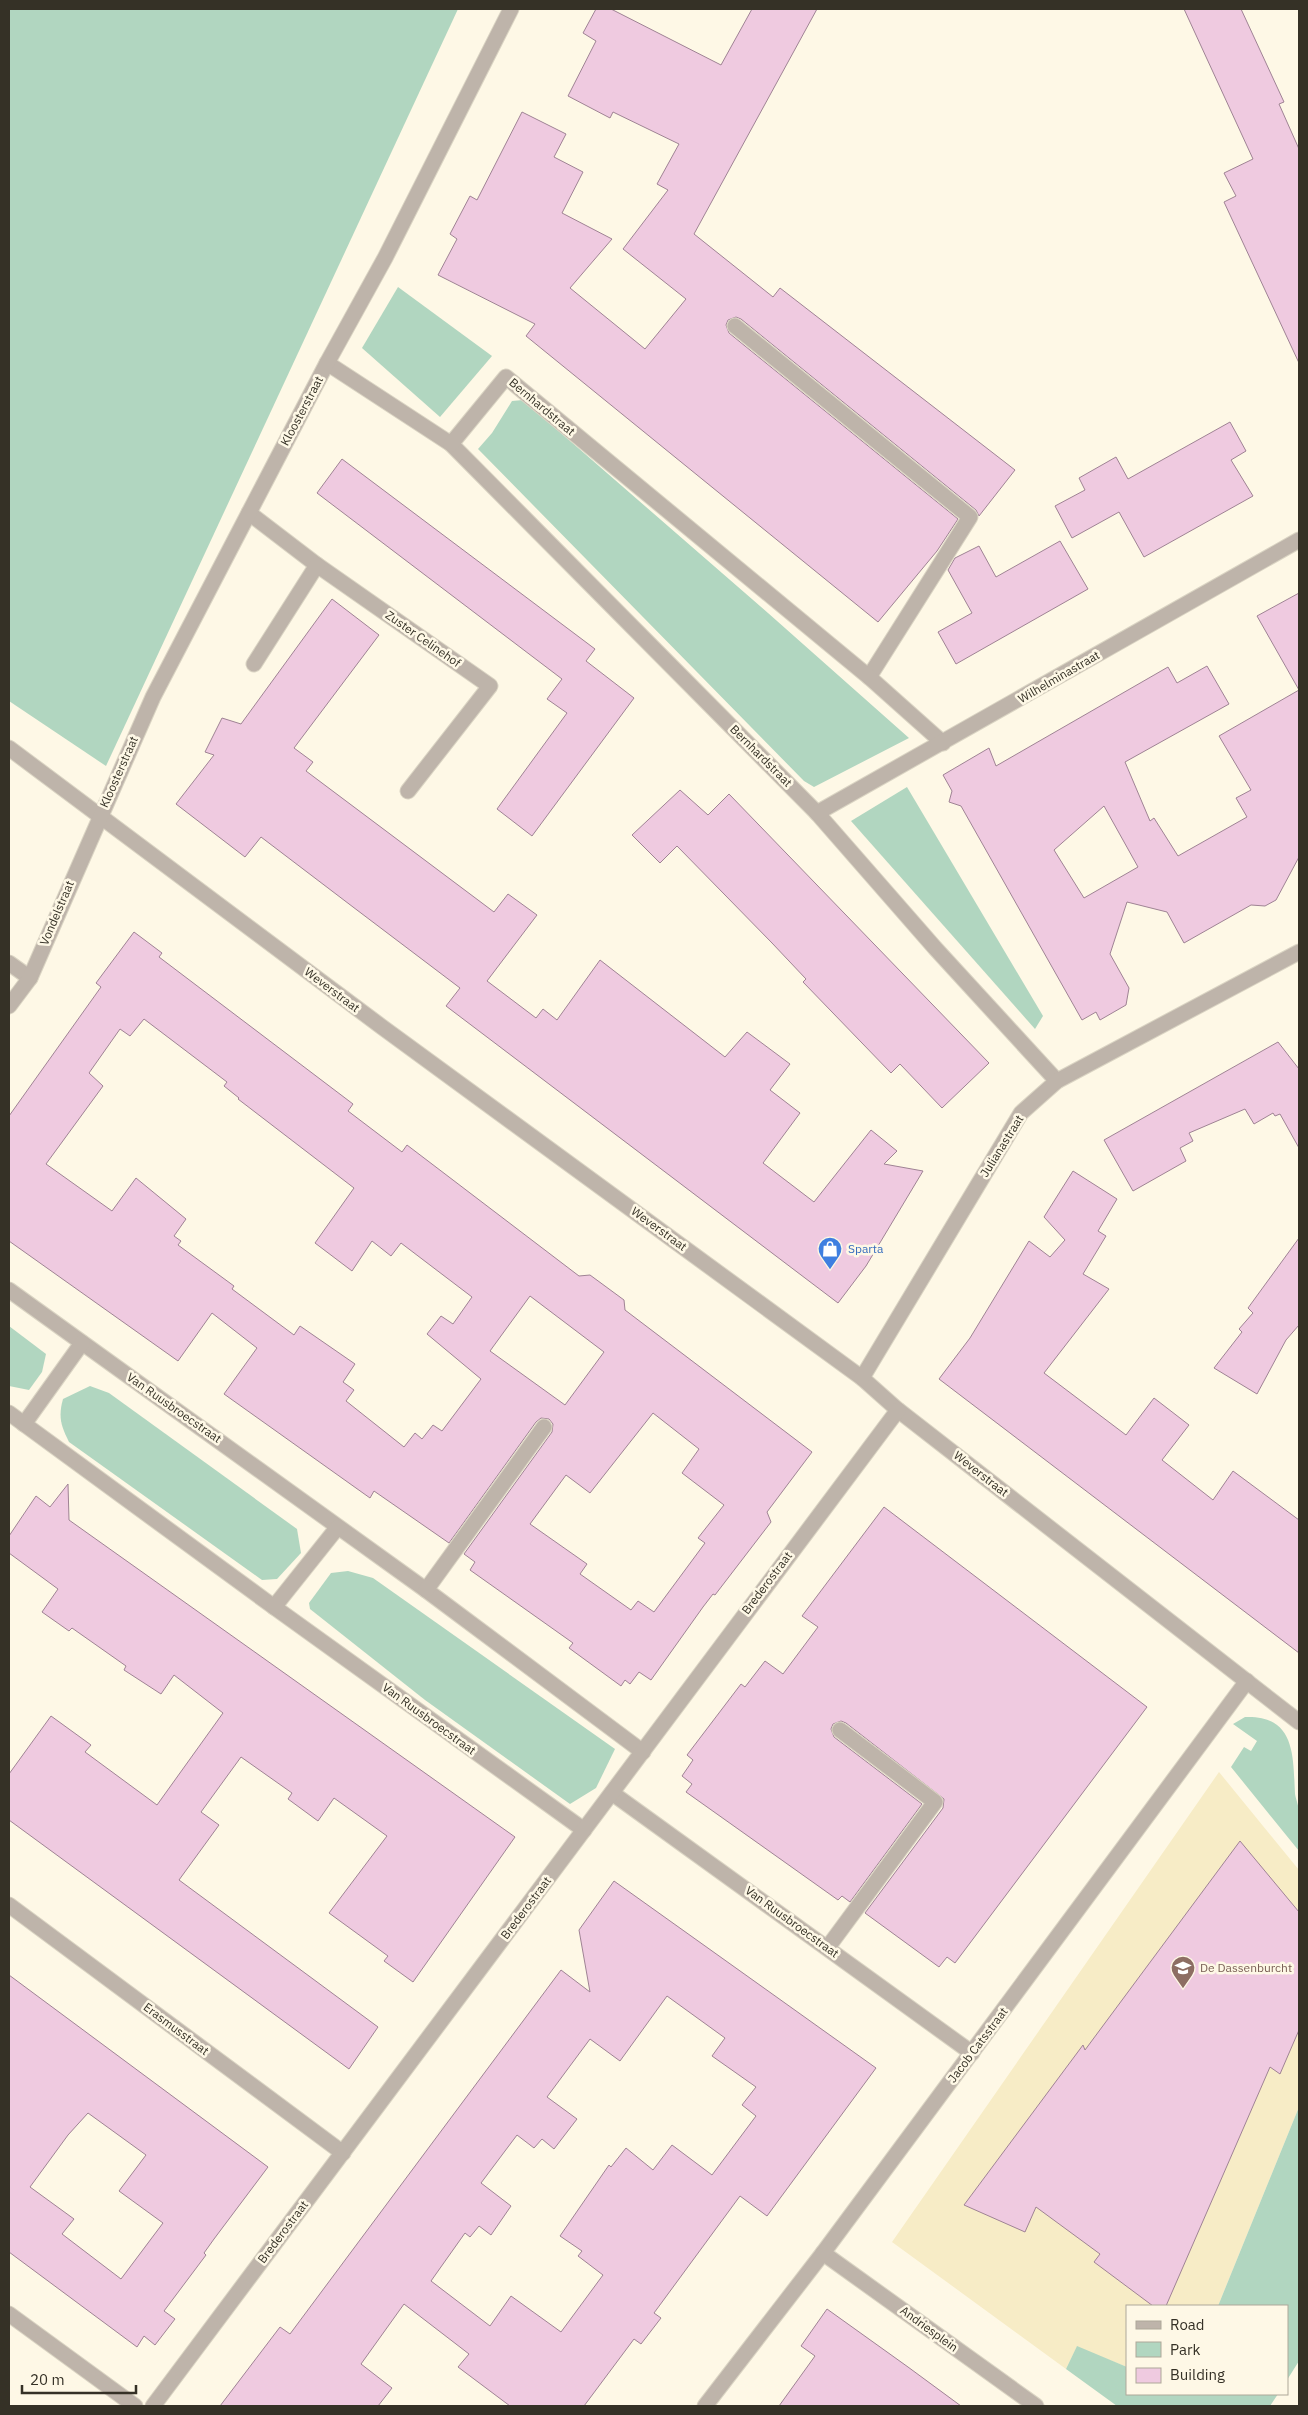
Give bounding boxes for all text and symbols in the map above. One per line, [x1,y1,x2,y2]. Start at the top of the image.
street label: Kloosterstraat [277,373,326,448]
street label: Bernhardstraat [506,375,578,439]
street label: Zuster Celinehof [383,607,464,670]
street label: Wilhelminastraat [1015,647,1102,706]
street label: Bernhardstraat [727,722,795,790]
street label: Kloosterstraat [96,734,141,810]
street label: Vondelstraat [36,878,77,947]
street label: Weverstraat [302,964,363,1015]
street label: Julianastraat [977,1112,1027,1179]
street label: Weverstraat [629,1203,690,1254]
shop icon: Sparta [817,1236,843,1270]
place label: Sparta [848,1241,884,1256]
street label: Van Ruusbroecstraat [124,1369,225,1446]
street label: Weverstraat [951,1448,1012,1500]
street label: Brederostraat [738,1548,795,1617]
street label: Van Ruusbroecstraat [380,1680,479,1758]
street label: Brederostraat [497,1873,554,1942]
street label: Van Ruusbroecstraat [743,1883,842,1961]
school or university icon: De Dassenburcht [1170,1955,1196,1989]
place label: De Dassenburcht [1200,1960,1292,1975]
street label: Erasmusstraat [141,1999,212,2058]
street label: Jacob Catsstraat [944,2004,1011,2085]
street label: Brederostraat [254,2197,311,2266]
street label: Andriesplein [897,2303,961,2355]
legend [1126,2305,1288,2395]
text: Road [1170,2315,1205,2334]
text: Park [1170,2340,1200,2359]
scale bar [22,2362,136,2394]
text: Building [1170,2365,1225,2384]
text: 20 m [30,2370,65,2389]

